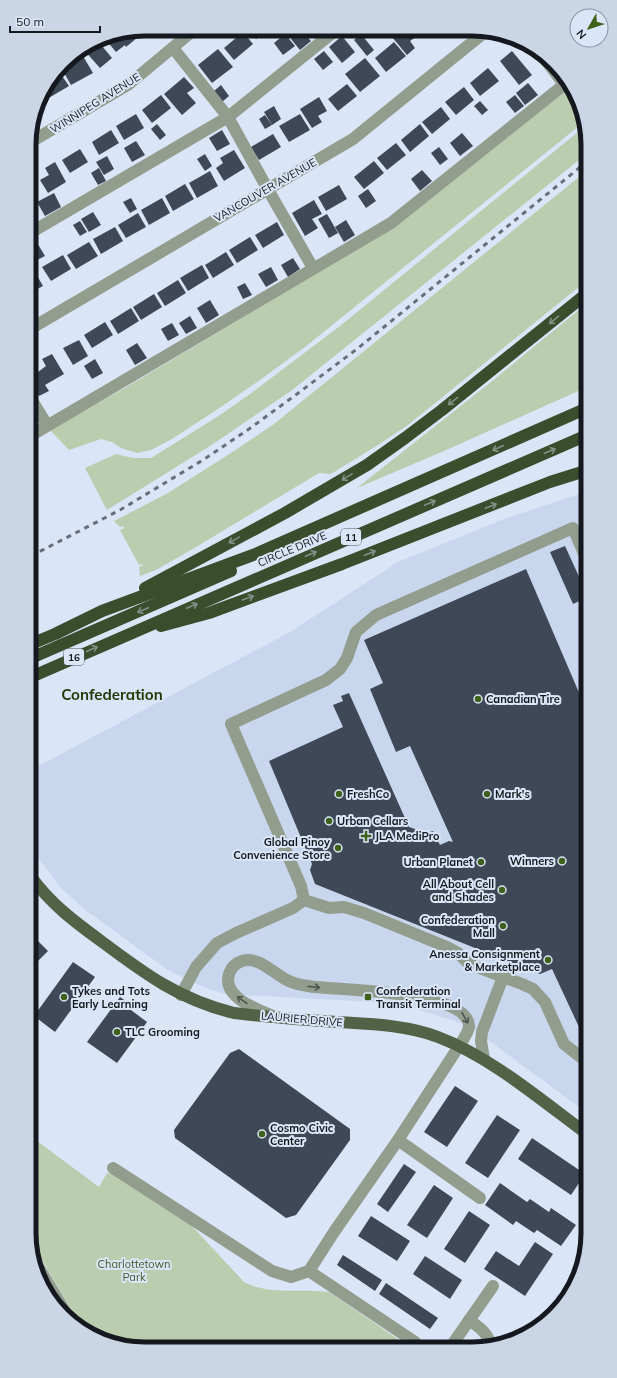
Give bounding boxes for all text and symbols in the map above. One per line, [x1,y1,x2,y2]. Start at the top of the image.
scale bar [10,8,100,34]
north arrow [569,8,609,48]
text: 50 m [16,14,44,29]
text: N [573,27,589,42]
street label: WINNIPEG AVENUE [48,70,142,136]
street label: VANCOUVER AVENUE [211,155,319,225]
one-way arrow [549,315,560,324]
one-way arrow [448,397,459,406]
one-way arrow [493,445,505,452]
one-way arrow [543,447,555,454]
one-way arrow [341,473,353,481]
one-way arrow [424,499,436,506]
one-way arrow [485,501,497,509]
street label: CIRCLE DRIVE [255,528,329,570]
road number: 11 [341,529,361,545]
one-way arrow [228,537,240,545]
one-way arrow [364,548,376,556]
one-way arrow [304,550,316,558]
one-way arrow [242,594,254,602]
one-way arrow [185,602,197,609]
one-way arrow [138,606,150,614]
one-way arrow [86,645,98,652]
road number: 16 [64,649,84,665]
district label: Confederation [61,685,163,704]
place label: Canadian Tire [486,692,560,706]
marker: Canadian Tire [473,694,483,704]
place label: FreshCo [347,787,390,801]
place label: Mark's [495,787,530,801]
marker: FreshCo [334,789,344,799]
marker: Mark's [482,789,492,799]
place label: Urban Cellars [337,814,409,828]
marker: Urban Cellars [324,816,334,826]
place label: JLA MediPro [375,829,440,843]
marker: JLA MediPro [360,830,372,842]
place label: Global Pinoy Convenience Store [233,835,330,862]
marker: Global Pinoy Convenience Store [333,843,343,853]
place label: Winners [510,854,554,868]
place label: Urban Planet [403,855,473,869]
marker: Winners [557,856,567,866]
marker: Urban Planet [476,857,486,867]
place label: All About Cell and Shades [423,877,494,904]
marker: All About Cell and Shades [497,885,507,895]
place label: Confederation Mall [421,913,495,940]
marker: Confederation Mall [498,921,508,931]
place label: Anessa Consignment & Marketplace [429,947,540,974]
marker: Anessa Consignment & Marketplace [543,955,553,965]
one-way arrow [307,983,320,991]
place label: Tykes and Tots Early Learning [72,984,150,1011]
place label: Confederation Transit Terminal [376,984,461,1011]
marker: Tykes and Tots Early Learning [59,992,69,1002]
marker: Confederation Transit Terminal [363,992,373,1002]
one-way arrow [237,996,248,1004]
street label: LAURIER DRIVE [261,1008,343,1030]
one-way arrow [462,1012,469,1024]
place label: TLC Grooming [125,1025,200,1039]
marker: TLC Grooming [112,1027,122,1037]
place label: Cosmo Civic Center [270,1121,334,1148]
marker: Cosmo Civic Center [257,1129,267,1139]
park label: Charlottetown Park [98,1257,170,1284]

